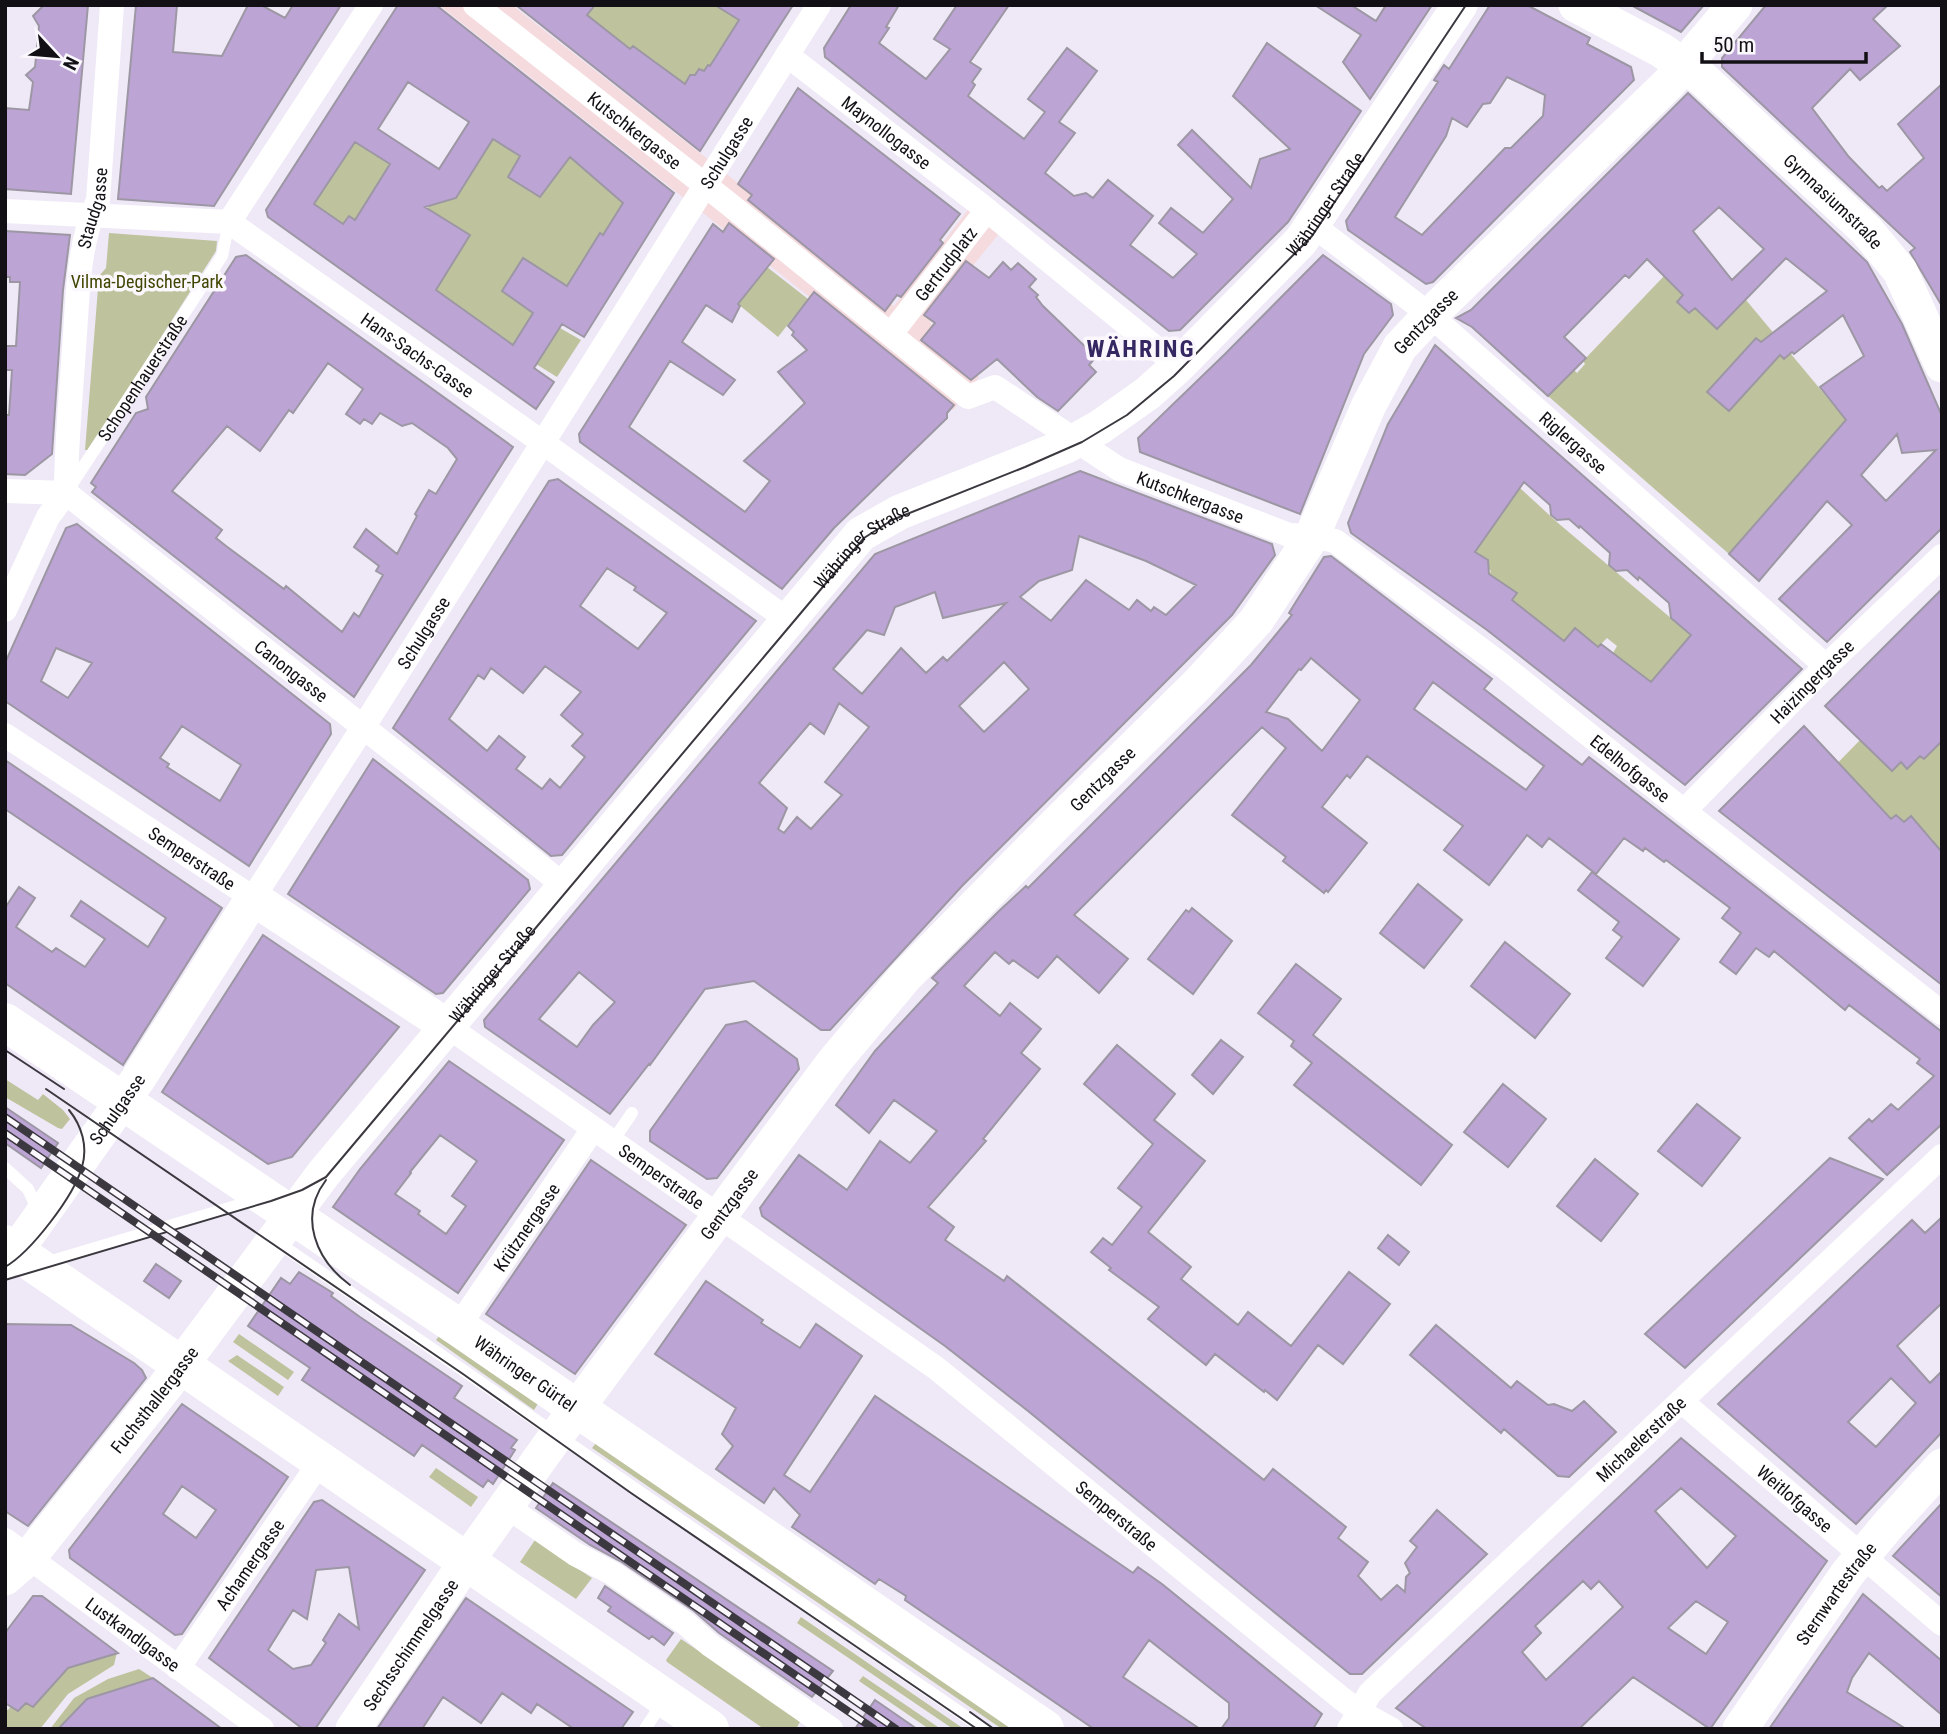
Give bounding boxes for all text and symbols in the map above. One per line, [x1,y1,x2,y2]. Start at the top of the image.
north arrow [21,21,91,91]
scale bar [1702,21,1867,65]
text: 50 m [1713,33,1754,57]
text: N [58,53,84,74]
street label: Kutschkergasse [584,87,686,173]
street label: Maynollogasse [838,91,935,173]
street label: Schulgasse [695,112,757,192]
street label: Währinger Straße [1282,148,1369,260]
street label: Gymnasiumstraße [1780,149,1888,253]
street label: Staudgasse [73,167,111,250]
street label: Gertrudplatz [910,222,981,305]
park label: Vilma-Degischer-Park [71,271,223,292]
street label: Gentzgasse [1389,284,1462,358]
street label: Hans-Sachs-Gasse [357,308,478,402]
street label: Schopenhauerstraße [93,311,191,445]
district label: WÄHRING [1086,335,1196,363]
street label: Riglergasse [1536,407,1612,478]
street label: Kutschkergasse [1134,467,1247,527]
street label: Währinger Straße [809,499,913,593]
street label: Schulgasse [392,592,454,673]
street label: Canongasse [250,635,332,706]
street label: Haizingergasse [1765,635,1858,728]
street label: Edelhofgasse [1586,730,1674,806]
street label: Gentzgasse [1065,742,1139,815]
street label: Semperstraße [145,822,239,894]
street label: Währinger Straße [444,920,539,1027]
street label: Schulgasse [85,1070,149,1148]
street label: Semperstraße [615,1139,708,1213]
street label: Gentzgasse [695,1164,762,1243]
street label: Krütznergasse [489,1179,564,1275]
street label: Währinger Gürtel [470,1331,581,1416]
street label: Fuchsthallergasse [106,1342,202,1457]
street label: Michaelerstraße [1592,1392,1690,1486]
street label: Weitlofgasse [1753,1460,1837,1536]
street label: Semperstraße [1072,1476,1162,1555]
street label: Achamergasse [211,1515,288,1614]
street label: Sternwartestraße [1791,1538,1880,1649]
street label: Sechsschimmelgasse [358,1575,462,1714]
street label: Lustkandlgasse [82,1593,184,1676]

